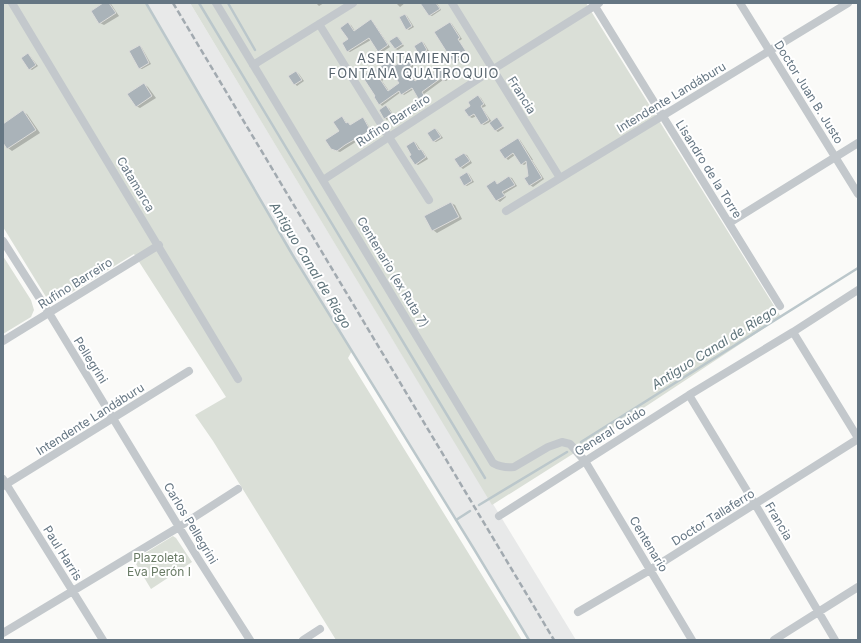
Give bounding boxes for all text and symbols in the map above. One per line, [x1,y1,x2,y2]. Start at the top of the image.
street label: Doctor Juan B. Justo [771,38,847,146]
district label: ASENTAMIENTO FONTANA QUATROQUIO [328,50,500,81]
street label: Intendente Landáburu [614,58,728,136]
street label: Francia [505,73,539,117]
street label: Rufino Barreiro [353,91,433,149]
street label: Lisandro de la Torre [673,117,745,221]
street label: Catamarca [114,154,158,214]
water label: Antiguo Canal de Riego [266,198,355,331]
street label: Centenario (ex Ruta 7) [354,214,432,330]
street label: Rufino Barreiro [35,254,115,312]
water label: Antiguo Canal de Riego [647,302,780,393]
street label: Pellegrini [71,334,111,386]
street label: Intendente Landáburu [33,380,147,458]
street label: General Guido [572,403,648,459]
street label: Carlos Pellegrini [161,480,221,567]
street label: Doctor Tallaferro [669,485,757,549]
street label: Francia [762,499,796,543]
street label: Centenario [627,513,671,575]
street label: Paul Harris [40,523,86,583]
park label: Plazoleta Eva Perón I [127,550,191,579]

